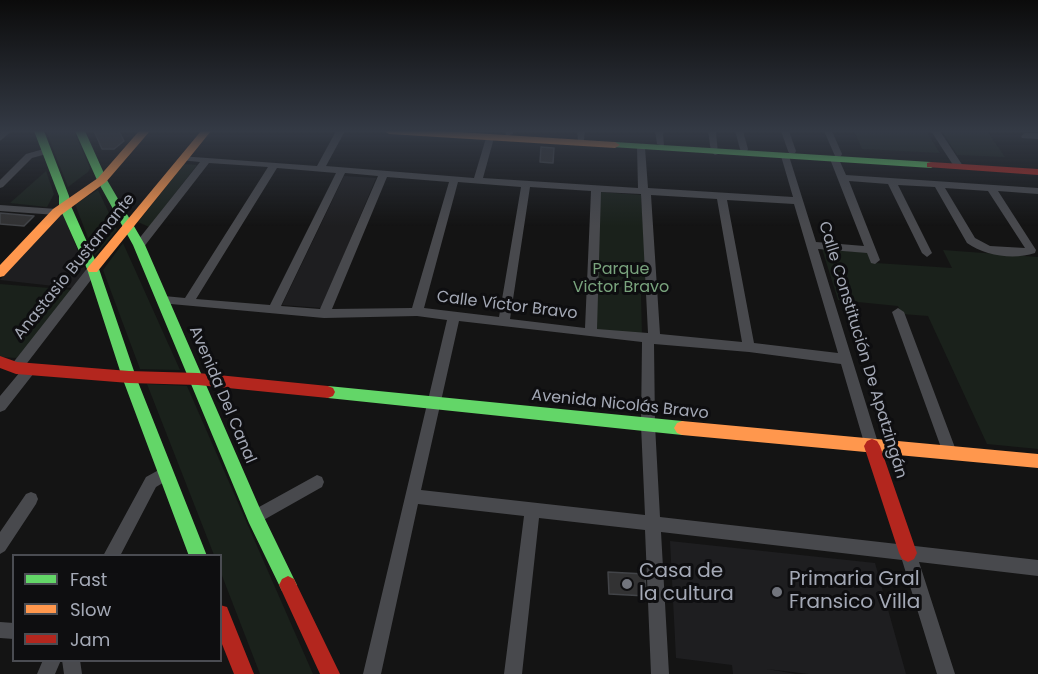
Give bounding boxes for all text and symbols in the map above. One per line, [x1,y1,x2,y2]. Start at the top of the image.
street label: Anastasio Bustamante [10,190,140,344]
street label: Calle Constitución De Apatzingán [814,219,910,481]
park label: Parque Victor Bravo [573,260,669,298]
street label: Calle Víctor Bravo [435,288,579,324]
street label: Avenida Del Canal [184,323,260,467]
street label: Avenida Nicolás Bravo [530,386,710,424]
legend [12,554,222,662]
place label: Casa de la cultura [639,560,734,607]
text: Fast [70,567,107,592]
place label: Primaria Gral Fransico Villa [789,568,920,615]
marker: Casa de la cultura [620,577,634,591]
marker: Primaria Gral Fransico Villa [770,585,784,599]
text: Slow [70,597,111,622]
text: Jam [70,627,110,652]

